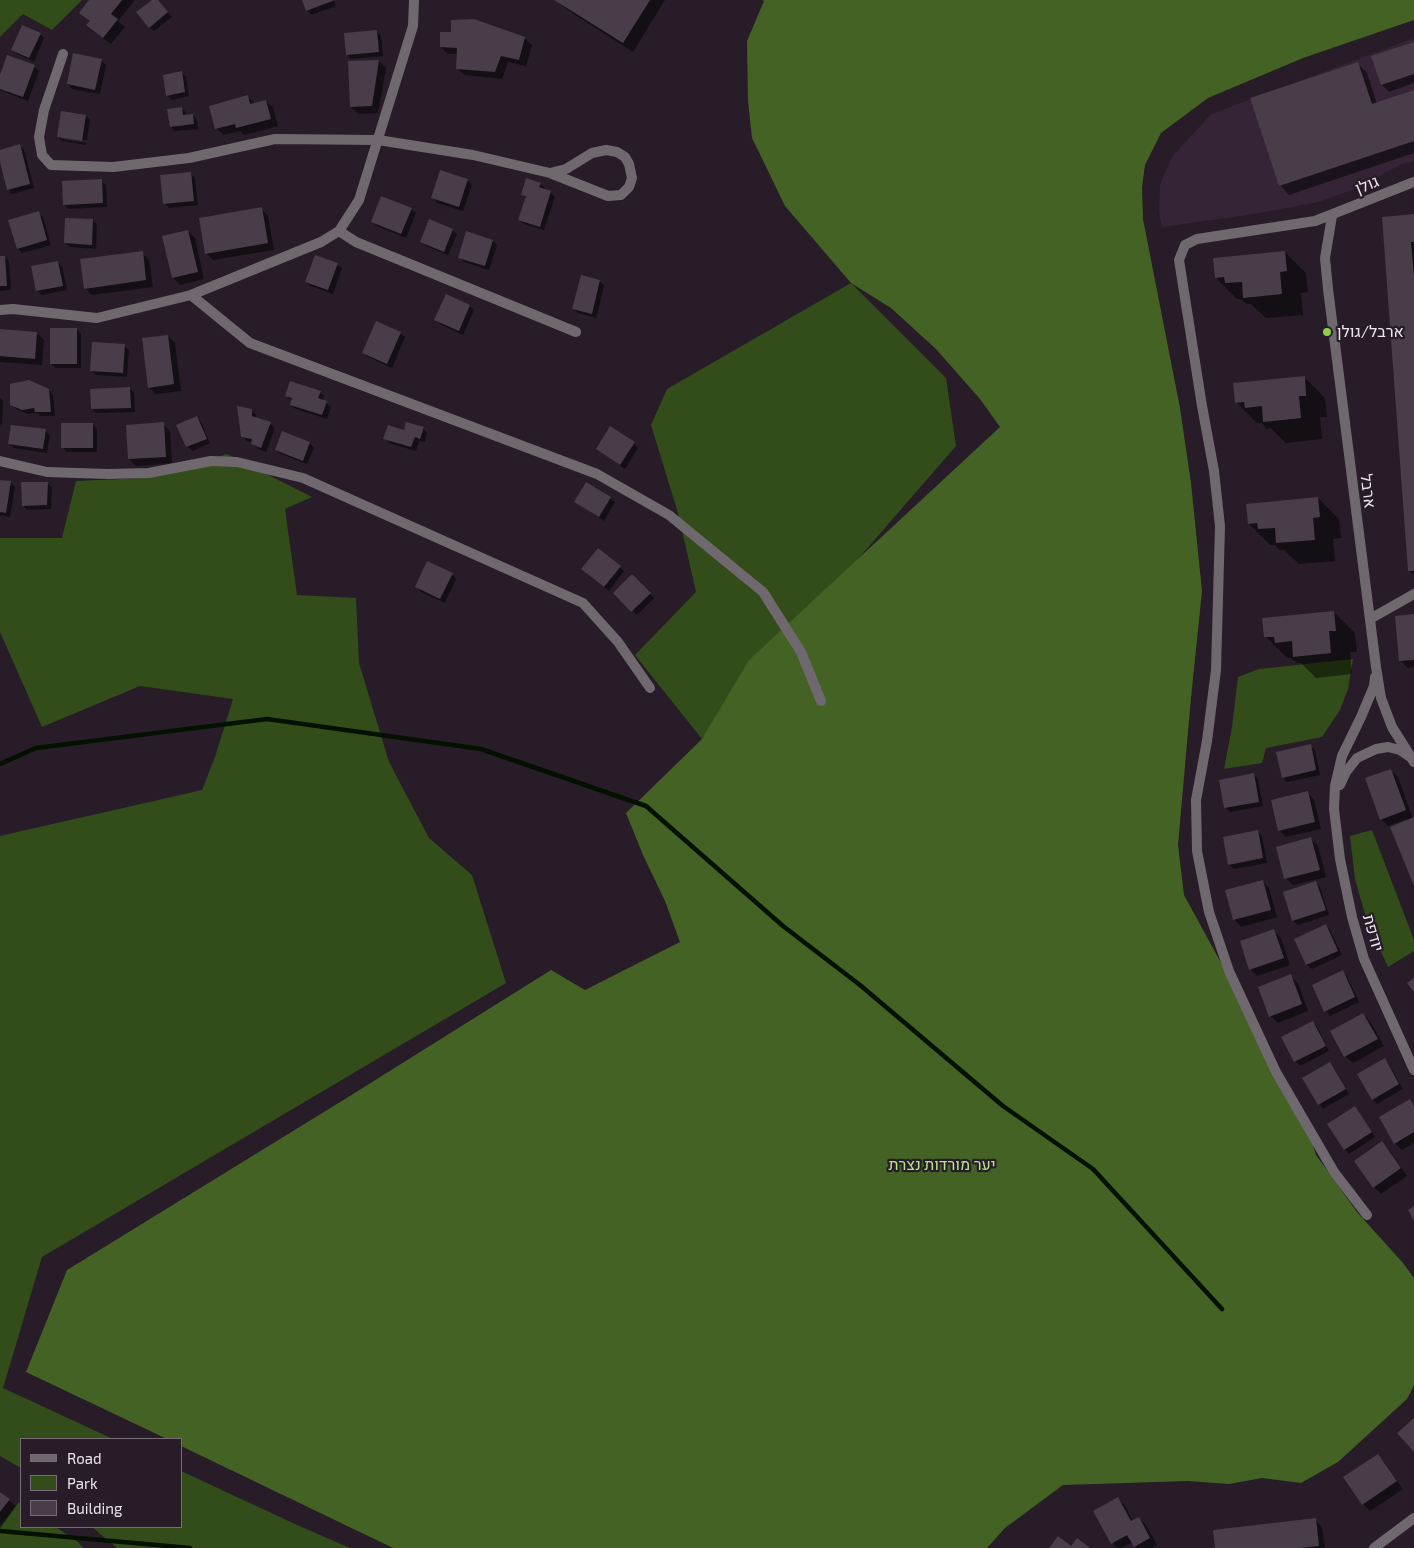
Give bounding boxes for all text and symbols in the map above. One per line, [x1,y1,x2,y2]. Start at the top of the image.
street label: גולן [1352,172,1382,198]
place label: ארבל/גולן [1337,322,1404,342]
marker: ארבל/גולן [1321,326,1333,338]
street label: ארבל [1356,473,1380,509]
street label: יודפת [1359,912,1387,954]
park label: יער מורדות נצרת [888,1155,996,1175]
legend [20,1438,182,1528]
text: Road [67,1449,102,1467]
text: Park [67,1474,98,1492]
text: Building [67,1499,122,1517]

